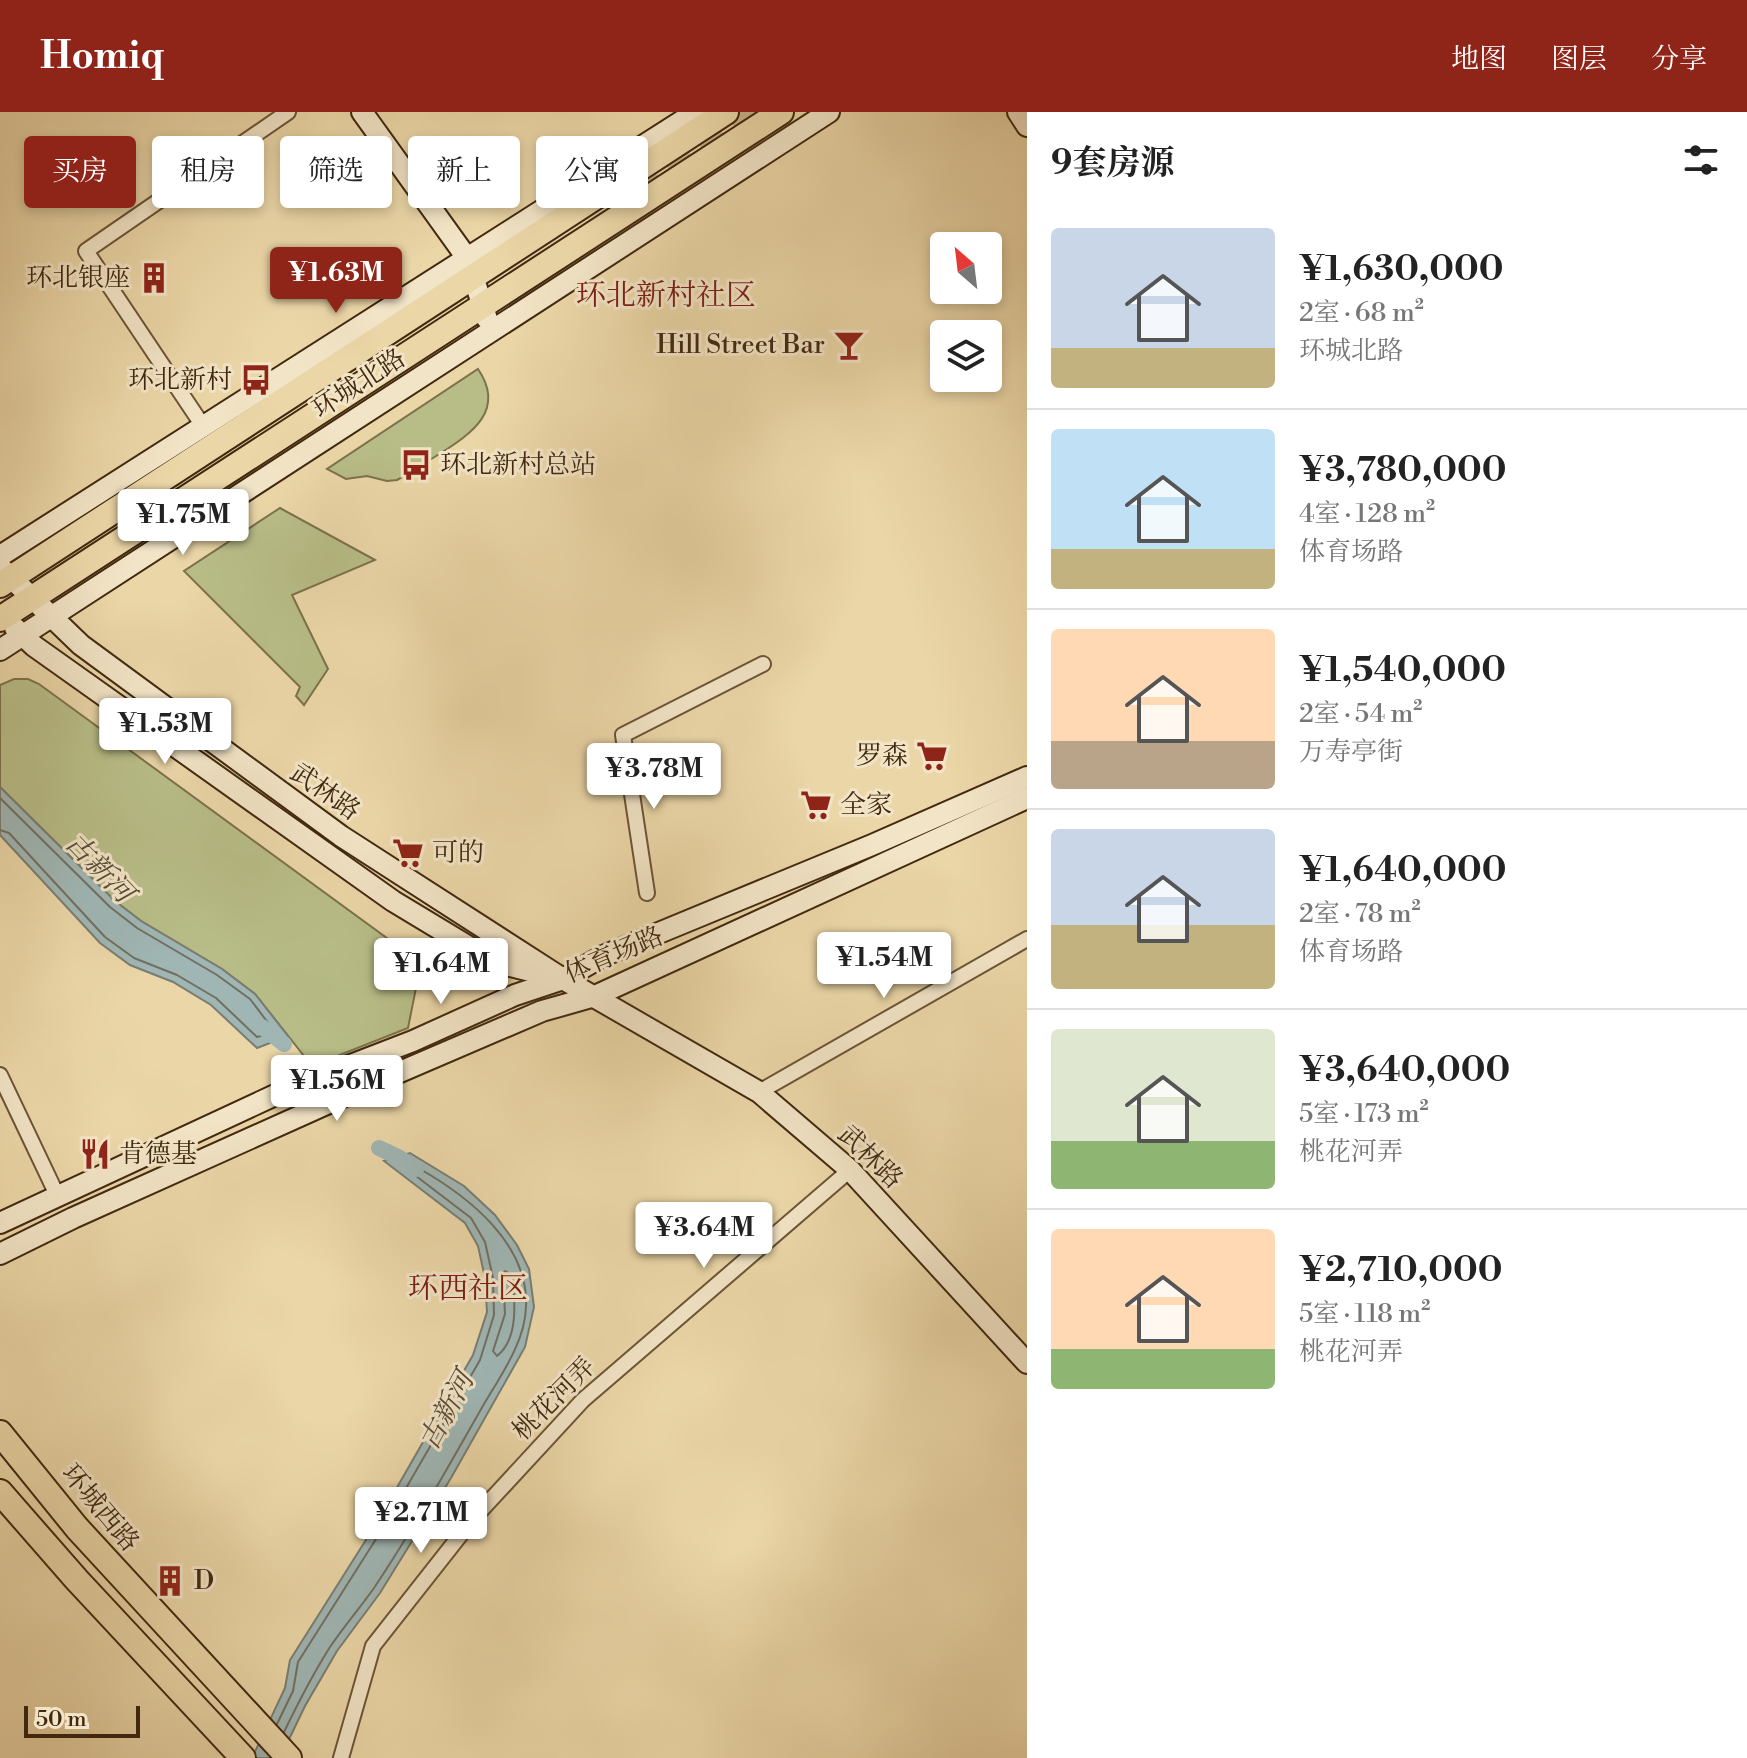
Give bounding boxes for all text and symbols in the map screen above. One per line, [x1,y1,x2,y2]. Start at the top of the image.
text: Homiq [40,33,164,80]
text: 地图 [1451,42,1507,77]
text: 图层 [1551,42,1607,77]
text: 分享 [1651,42,1707,77]
chip: 买房 [24,136,136,208]
chip: 租房 [152,136,264,208]
chip: 筛选 [280,136,392,208]
chip: 新上 [408,136,520,208]
chip: 公寓 [536,136,648,208]
icon: filters [1679,138,1723,182]
text: 9套房源 [1051,143,1174,185]
north arrow [930,232,1002,304]
map controls [930,232,1002,392]
pin: ¥1.63M [271,247,401,315]
text: ¥1,630,000 [1299,249,1503,291]
text: ¥1.63M [288,257,384,289]
icon: home [1115,260,1211,356]
building icon: 环北银座 [137,261,171,295]
place label: 环北银座 [26,262,130,294]
district label: 环北新村社区 [576,277,756,315]
text: 2室 · 68 m² [1299,297,1424,329]
button: layers [930,320,1002,392]
bar icon: Hill Street Bar [832,328,866,362]
place label: Hill Street Bar [656,329,825,361]
text: 环城北路 [1299,335,1403,367]
street label: 环城北路 [307,342,411,426]
bus stop icon: 环北新村 [239,363,273,397]
place label: 环北新村 [128,364,232,396]
bus stop icon: 环北新村总站 [399,448,433,482]
place label: 环北新村总站 [440,449,596,481]
text: ¥3,780,000 [1299,450,1507,492]
icon: home [1115,461,1211,557]
pin: ¥1.75M [118,489,248,557]
text: 4室 · 128 m² [1299,498,1435,530]
text: ¥1.75M [136,499,230,531]
text: 体育场路 [1299,536,1403,568]
text: ¥1,540,000 [1299,650,1506,692]
icon: home [1115,661,1211,757]
pin: ¥1.53M [100,698,230,766]
text: 2室 · 54 m² [1299,698,1422,730]
text: ¥1.53M [117,708,213,740]
text: 万寿亭街 [1299,736,1403,768]
supermarket icon: 罗森 [915,739,949,773]
place label: 罗森 [856,740,908,772]
pin: ¥3.78M [589,743,719,811]
text: ¥3.78M [605,753,703,785]
street label: 武林路 [284,757,366,827]
supermarket icon: 全家 [799,788,833,822]
place label: 全家 [840,789,892,821]
water label: 古新河 [57,826,144,914]
supermarket icon: 可的 [391,836,425,870]
place label: 可的 [432,837,484,869]
text: ¥1,640,000 [1299,850,1506,892]
icon: home [1115,861,1211,957]
text: 2室 · 78 m² [1299,898,1421,930]
street label: 体育场路 [560,920,668,990]
pin: ¥1.54M [819,932,949,1000]
text: 体育场路 [1299,936,1403,968]
pin: ¥1.64M [376,938,506,1006]
text: ¥1.54M [835,942,933,974]
text: ¥1.64M [392,948,490,980]
text: ¥3,640,000 [1299,1050,1510,1092]
pin: ¥1.56M [272,1055,402,1123]
icon: home [1115,1061,1211,1157]
text: ¥1.56M [289,1065,385,1097]
text: 5室 · 173 m² [1299,1098,1429,1130]
street label: 武林路 [831,1118,909,1196]
text: 桃花河弄 [1299,1136,1403,1168]
restaurant icon: 肯德基 [78,1137,112,1171]
place label: 肯德基 [119,1138,197,1170]
pin: ¥3.64M [639,1202,769,1270]
text: ¥3.64M [653,1212,755,1244]
text: ¥2,710,000 [1299,1250,1502,1292]
icon: home [1115,1261,1211,1357]
district label: 环西社区 [408,1270,528,1308]
text: 5室 · 118 m² [1299,1298,1430,1330]
text: 桃花河弄 [1299,1336,1403,1368]
street label: 桃花河弄 [506,1351,602,1447]
water label: 古新河 [412,1361,485,1456]
street label: 环城西路 [54,1458,146,1558]
pin: ¥2.71M [356,1487,486,1555]
text: ¥2.71M [373,1497,469,1529]
building icon: D [153,1564,187,1598]
place label: D [194,1565,214,1597]
scale bar [24,1702,140,1738]
text: 50 m [36,1706,87,1733]

